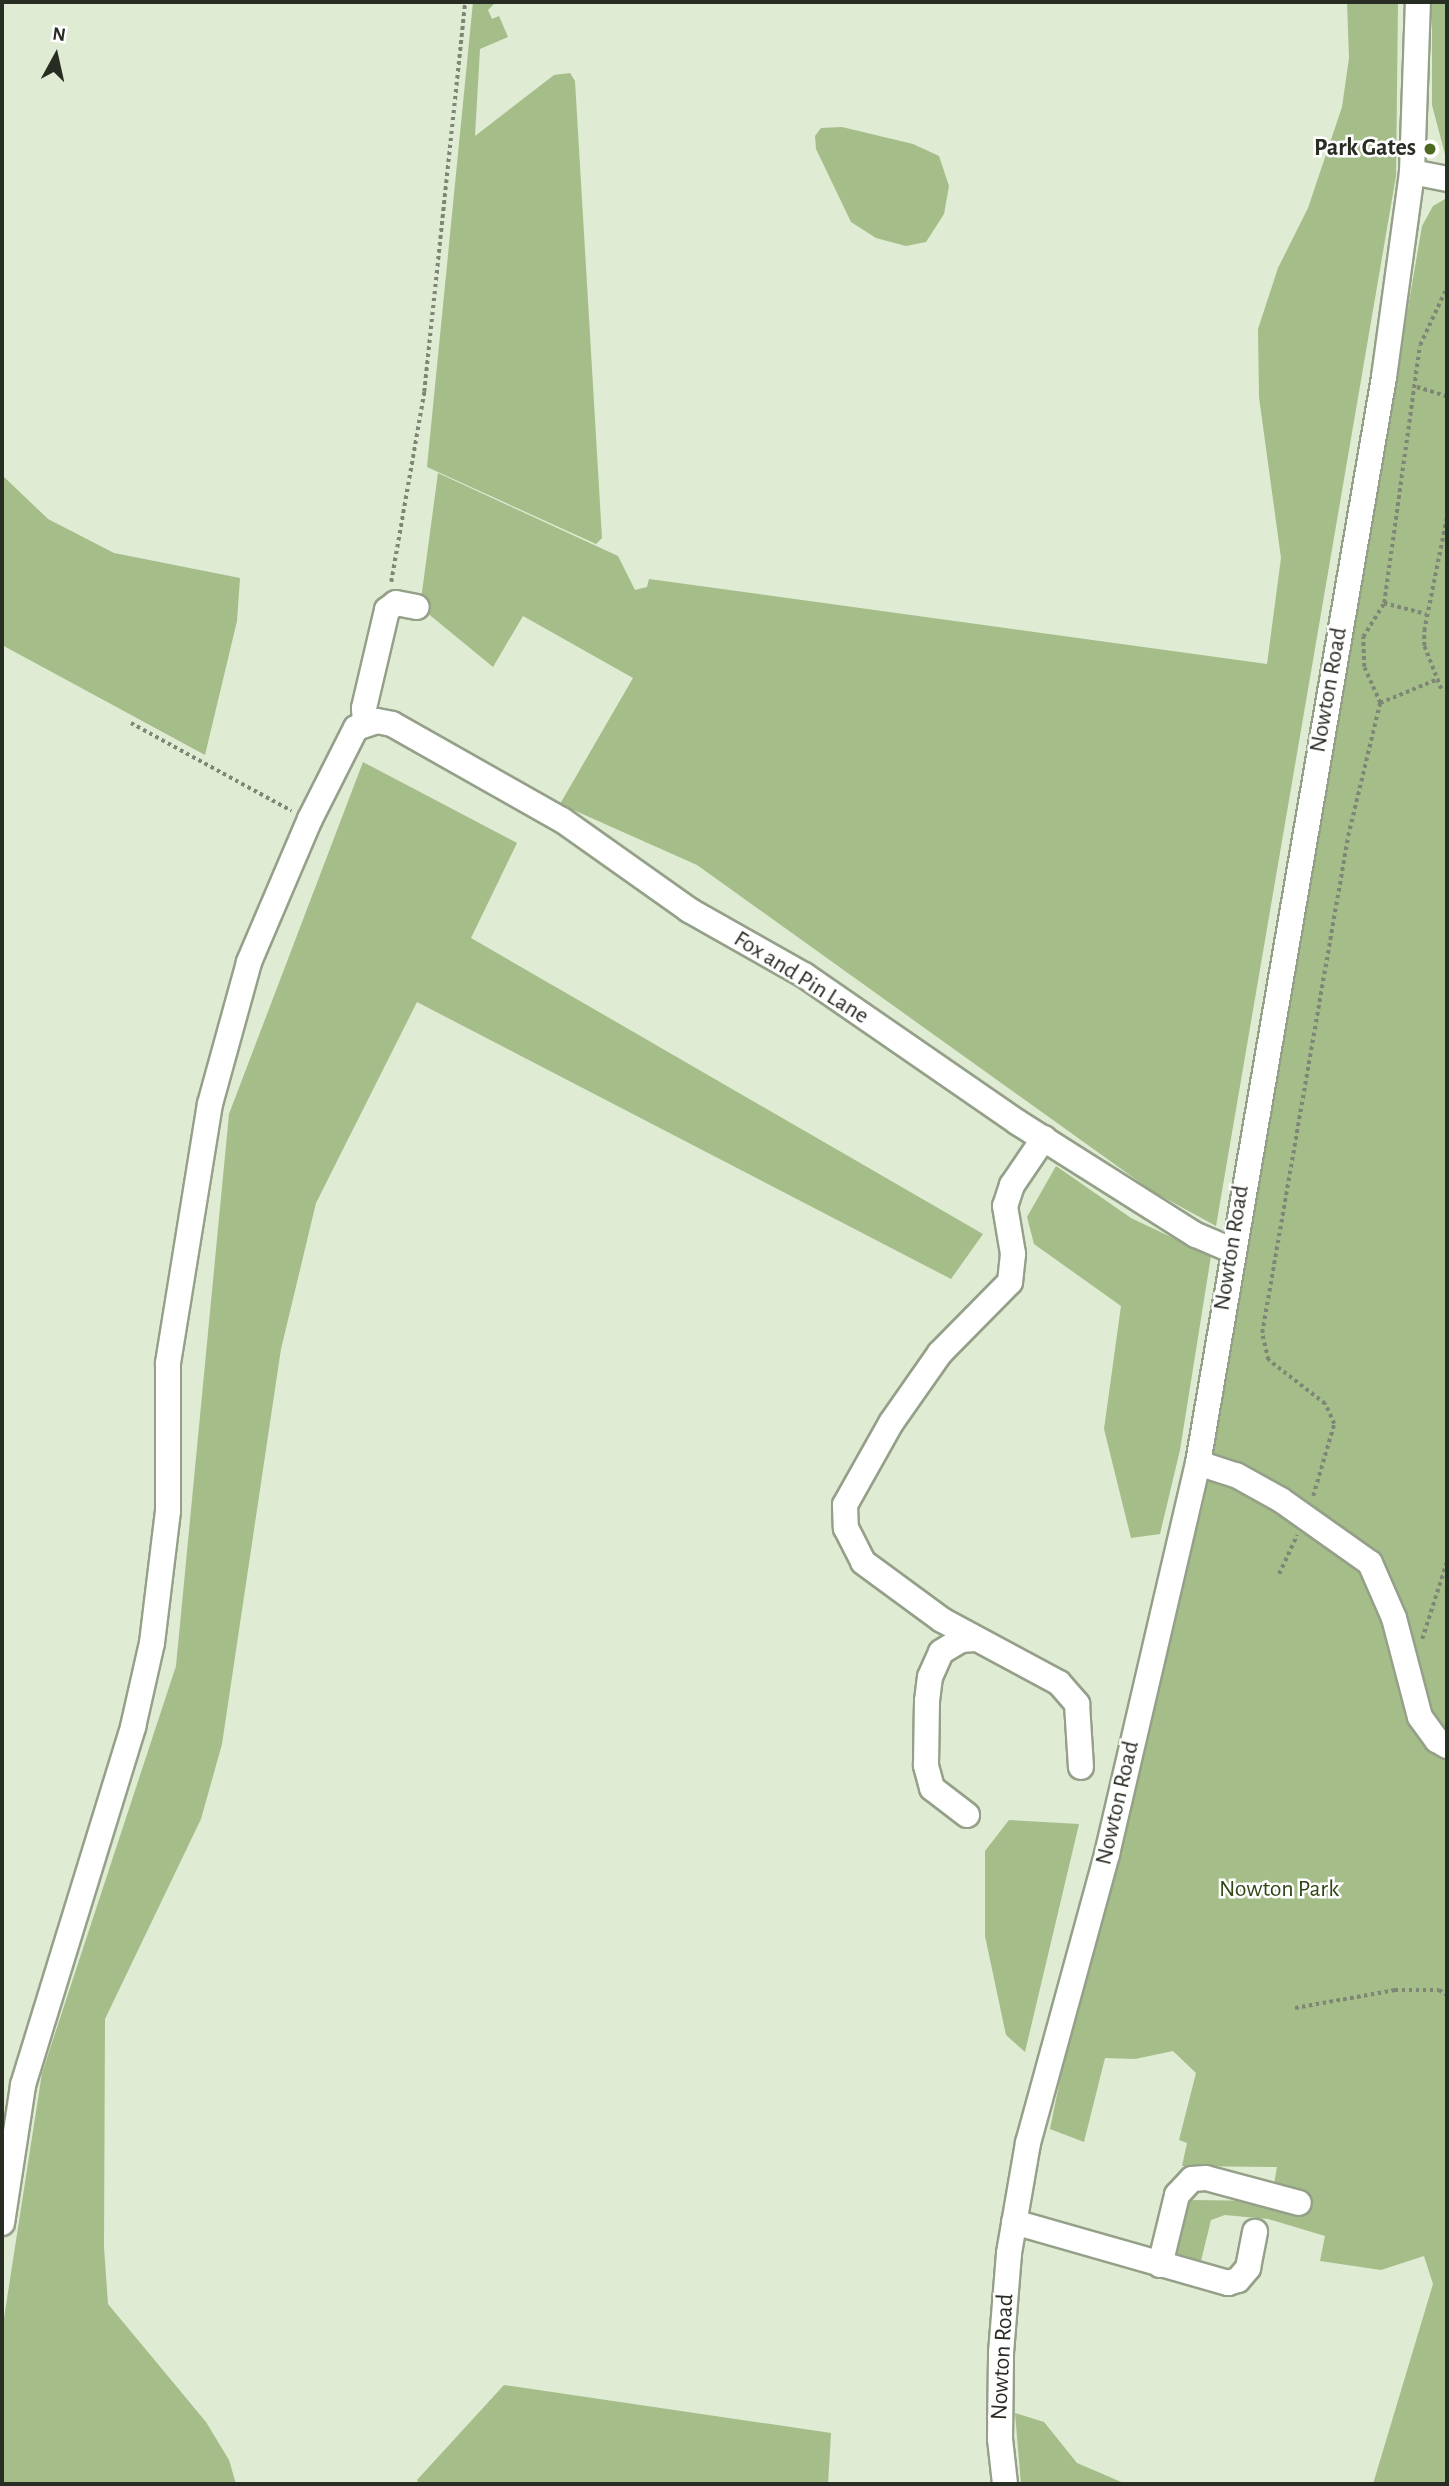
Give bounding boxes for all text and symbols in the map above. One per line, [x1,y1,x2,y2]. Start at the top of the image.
north arrow [21,21,91,91]
text: N [51,24,67,45]
place label: Park Gates [1314,135,1416,163]
marker: Park Gates [1422,141,1438,157]
street label: Nowton Road [1304,625,1354,755]
street label: Fox and Pin Lane [728,925,874,1031]
street label: Nowton Road [1208,1183,1256,1313]
street label: Nowton Road [1090,1738,1146,1868]
park label: Nowton Park [1219,1876,1339,1904]
street label: Nowton Road [985,2293,1021,2421]

